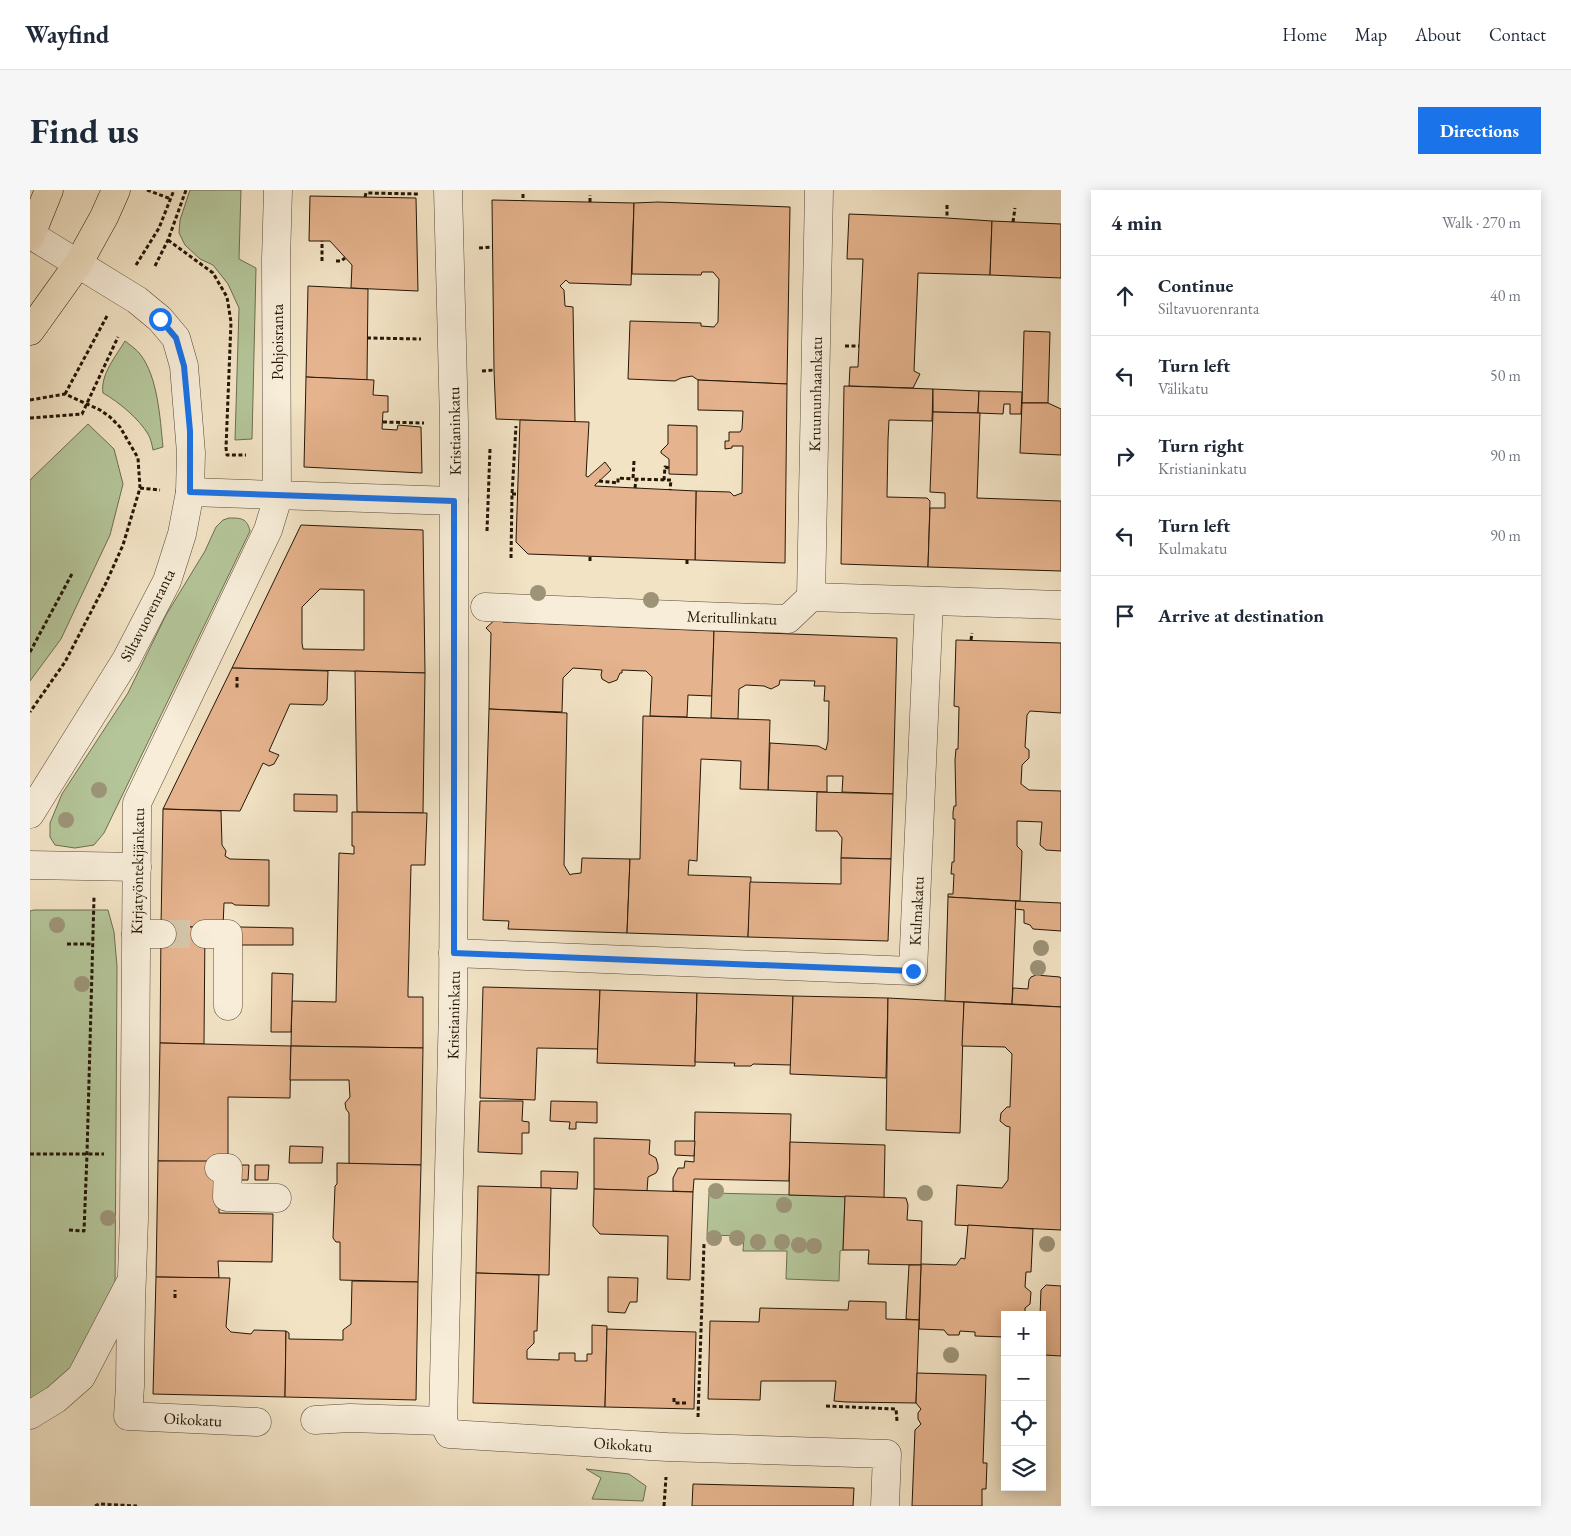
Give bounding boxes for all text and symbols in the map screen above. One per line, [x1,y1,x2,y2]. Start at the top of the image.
text: Wayfind [25,19,109,50]
text: Home [1282,23,1327,46]
text: Map [1355,23,1387,46]
text: About [1415,23,1461,46]
text: Contact [1489,23,1546,46]
button: Directions [1418,107,1541,154]
text: Find us [30,108,139,153]
text: 4 min [1111,209,1162,236]
text: Walk · 270 m [1442,212,1521,233]
text: Continue [1158,273,1233,298]
icon: ahead [1111,282,1139,310]
text: 40 m [1490,285,1521,306]
text: Siltavuorenranta [1158,298,1259,319]
street label: Pohjoisranta [267,303,288,380]
route start [149,308,172,331]
street label: Kruununhaankatu [804,336,827,452]
text: Turn left [1158,353,1230,378]
icon: left [1111,362,1139,390]
text: 50 m [1490,365,1521,386]
text: Välikatu [1158,378,1209,399]
street label: Kristianinkatu [443,386,466,476]
text: Turn right [1158,433,1244,458]
icon: right [1111,442,1139,470]
text: 90 m [1490,445,1521,466]
text: Kristianinkatu [1158,458,1247,479]
text: Turn left [1158,513,1230,538]
icon: left [1111,522,1139,550]
text: 90 m [1490,525,1521,546]
text: Kulmakatu [1158,538,1227,559]
street label: Siltavuorenranta [115,565,180,665]
icon: arrive [1111,602,1139,630]
text: Arrive at destination [1158,603,1324,628]
street label: Meritullinkatu [686,605,778,630]
street label: Kirjatyöntekijänkatu [126,807,149,935]
street label: Kulmakatu [904,875,929,946]
route end [902,960,925,983]
street label: Kristianinkatu [442,970,465,1060]
map controls [1001,1311,1046,1491]
button: + [1001,1311,1046,1356]
button: − [1001,1356,1046,1401]
button: locate [1001,1401,1046,1446]
street label: Oikokatu [163,1407,223,1432]
street label: Oikokatu [593,1432,654,1457]
button: layers [1001,1446,1046,1491]

